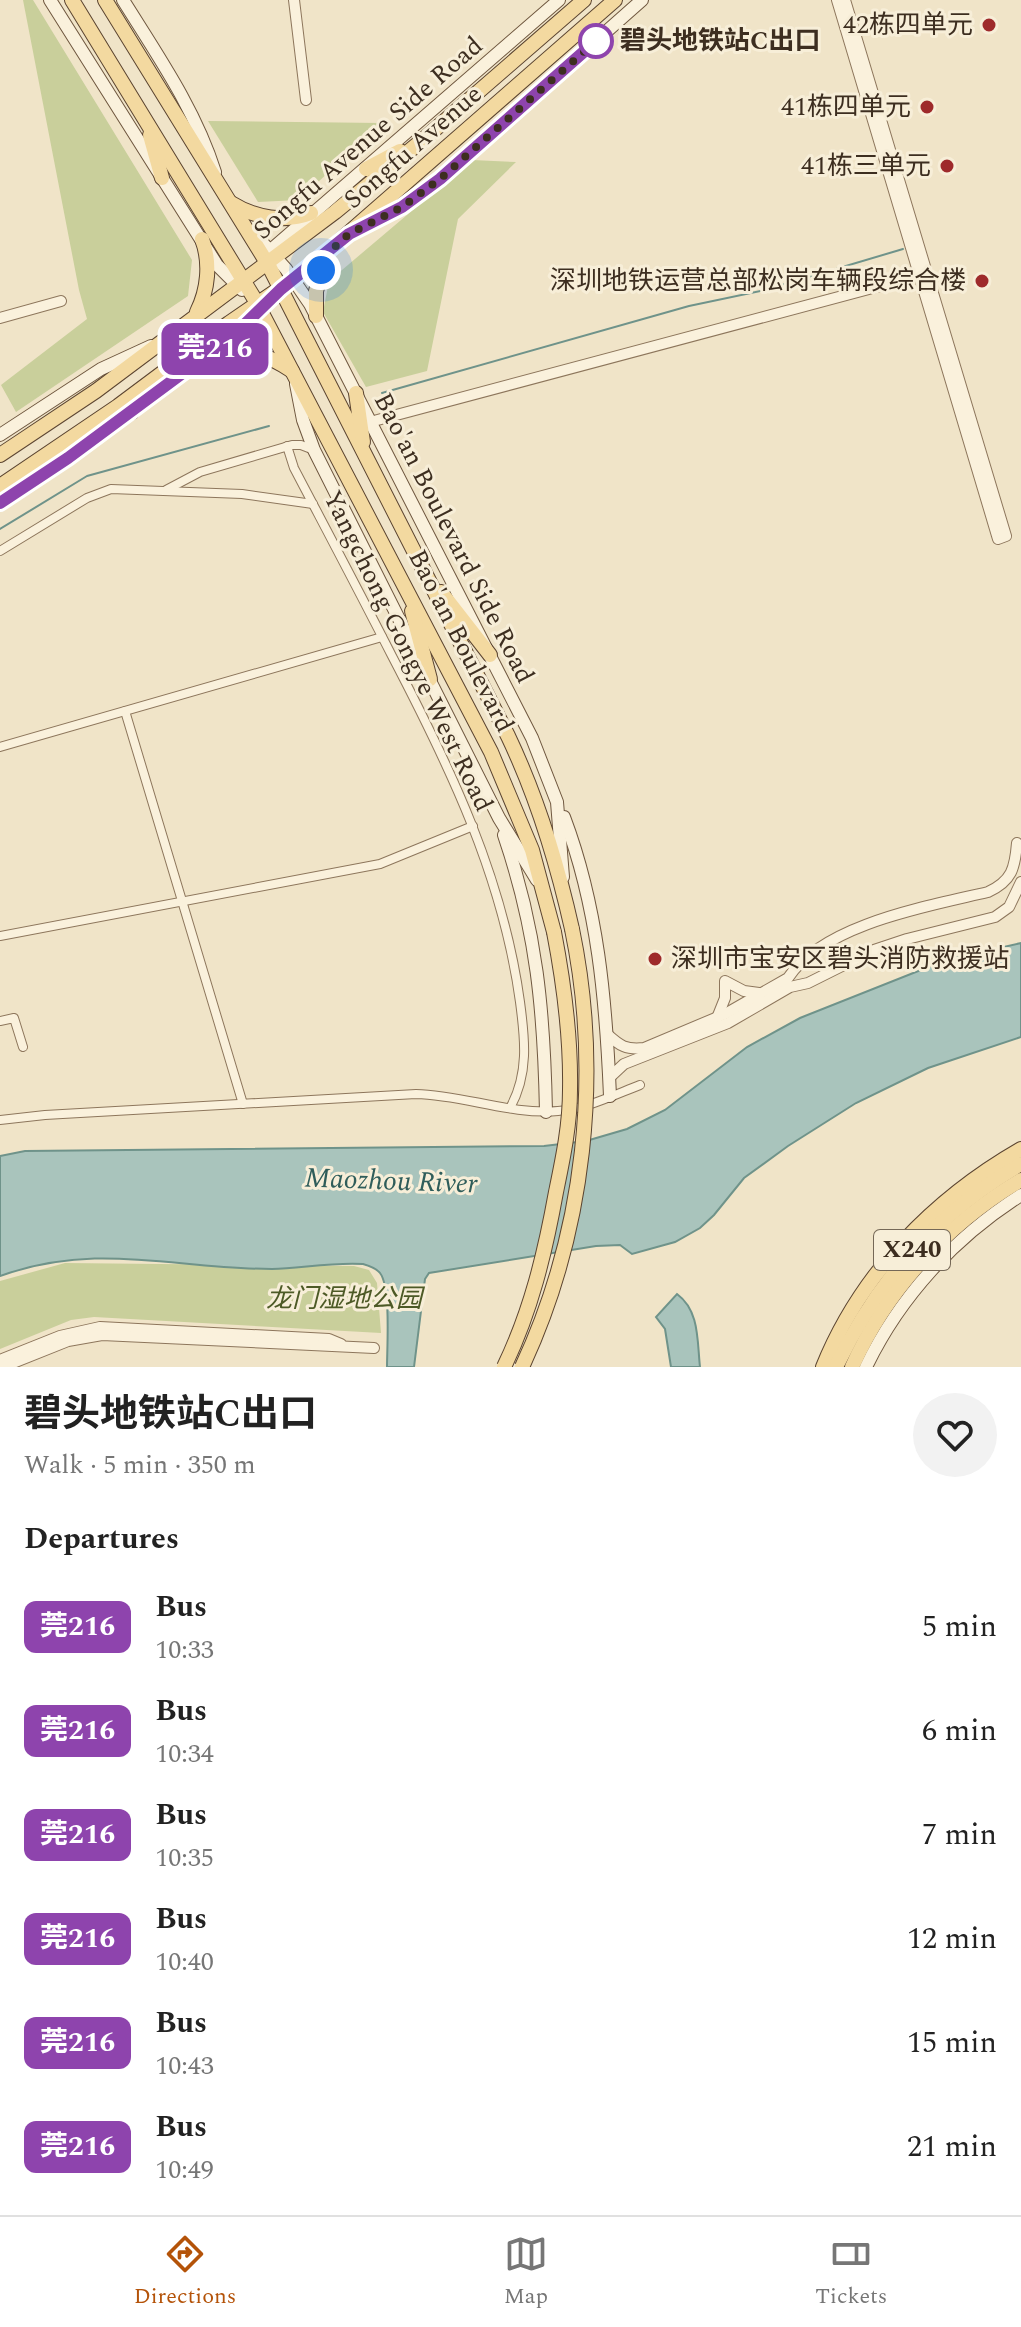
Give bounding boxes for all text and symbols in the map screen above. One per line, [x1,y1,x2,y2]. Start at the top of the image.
place label: 42栋四单元 [843,5,973,45]
marker: 42栋四单元 [980,16,998,34]
place label: 碧头地铁站C出口 [620,21,821,61]
marker: 碧头地铁站C出口 [579,24,613,58]
street label: Songfu Avenue Side Road [247,30,489,246]
street label: Songfu Avenue [337,78,489,216]
place label: 41栋四单元 [781,87,911,127]
marker: 41栋四单元 [918,98,936,116]
place label: 41栋三单元 [801,146,931,186]
marker: 41栋三单元 [938,157,956,175]
your location [301,250,341,290]
place label: 深圳地铁运营总部松岗车辆段综合楼 [550,261,966,301]
marker: 深圳地铁运营总部松岗车辆段综合楼 [973,272,991,290]
line badge: 莞216 [159,323,271,375]
text: 莞216 [177,327,253,370]
street label: Bao'an Boulevard Side Road [367,388,541,688]
street label: Yangchong Gongye West Road [313,483,503,819]
street label: Bao'an Boulevard [401,544,521,738]
place label: 深圳市宝安区碧头消防救援站 [671,939,1009,979]
marker: 深圳市宝安区碧头消防救援站 [646,950,664,968]
water label: Maozhou River [304,1156,479,1206]
road number: X240 [874,1230,950,1270]
park label: 龙门湿地公园 [266,1279,426,1319]
text: 碧头地铁站C出口 [24,1386,317,1444]
button: heart [913,1393,997,1477]
text: Walk · 5 min · 350 m [24,1445,256,1485]
text: Departures [24,1516,179,1562]
text: Bus [155,1584,207,1630]
text: 5 min [922,1604,997,1650]
text: 莞216 [40,1605,115,1648]
text: 10:33 [155,1630,214,1670]
text: Bus [155,1688,207,1734]
text: 6 min [922,1708,997,1754]
text: 莞216 [40,1709,115,1752]
text: 10:34 [155,1734,214,1774]
text: Bus [155,1792,207,1838]
text: 7 min [922,1812,997,1858]
text: 莞216 [40,1813,115,1856]
text: 10:35 [155,1838,214,1878]
text: Bus [155,1896,207,1942]
text: 12 min [907,1916,997,1962]
text: 莞216 [40,1917,115,1960]
text: 10:40 [155,1942,214,1982]
text: Bus [155,2000,207,2046]
text: 15 min [907,2020,997,2066]
text: 莞216 [40,2021,115,2064]
text: 10:43 [155,2046,214,2086]
text: Bus [155,2104,207,2150]
text: 21 min [907,2124,997,2170]
text: 莞216 [40,2125,115,2168]
text: 10:49 [155,2150,214,2190]
tab: Directions [134,2232,236,2313]
tab: Map [504,2232,548,2313]
tab: Tickets [815,2232,887,2313]

